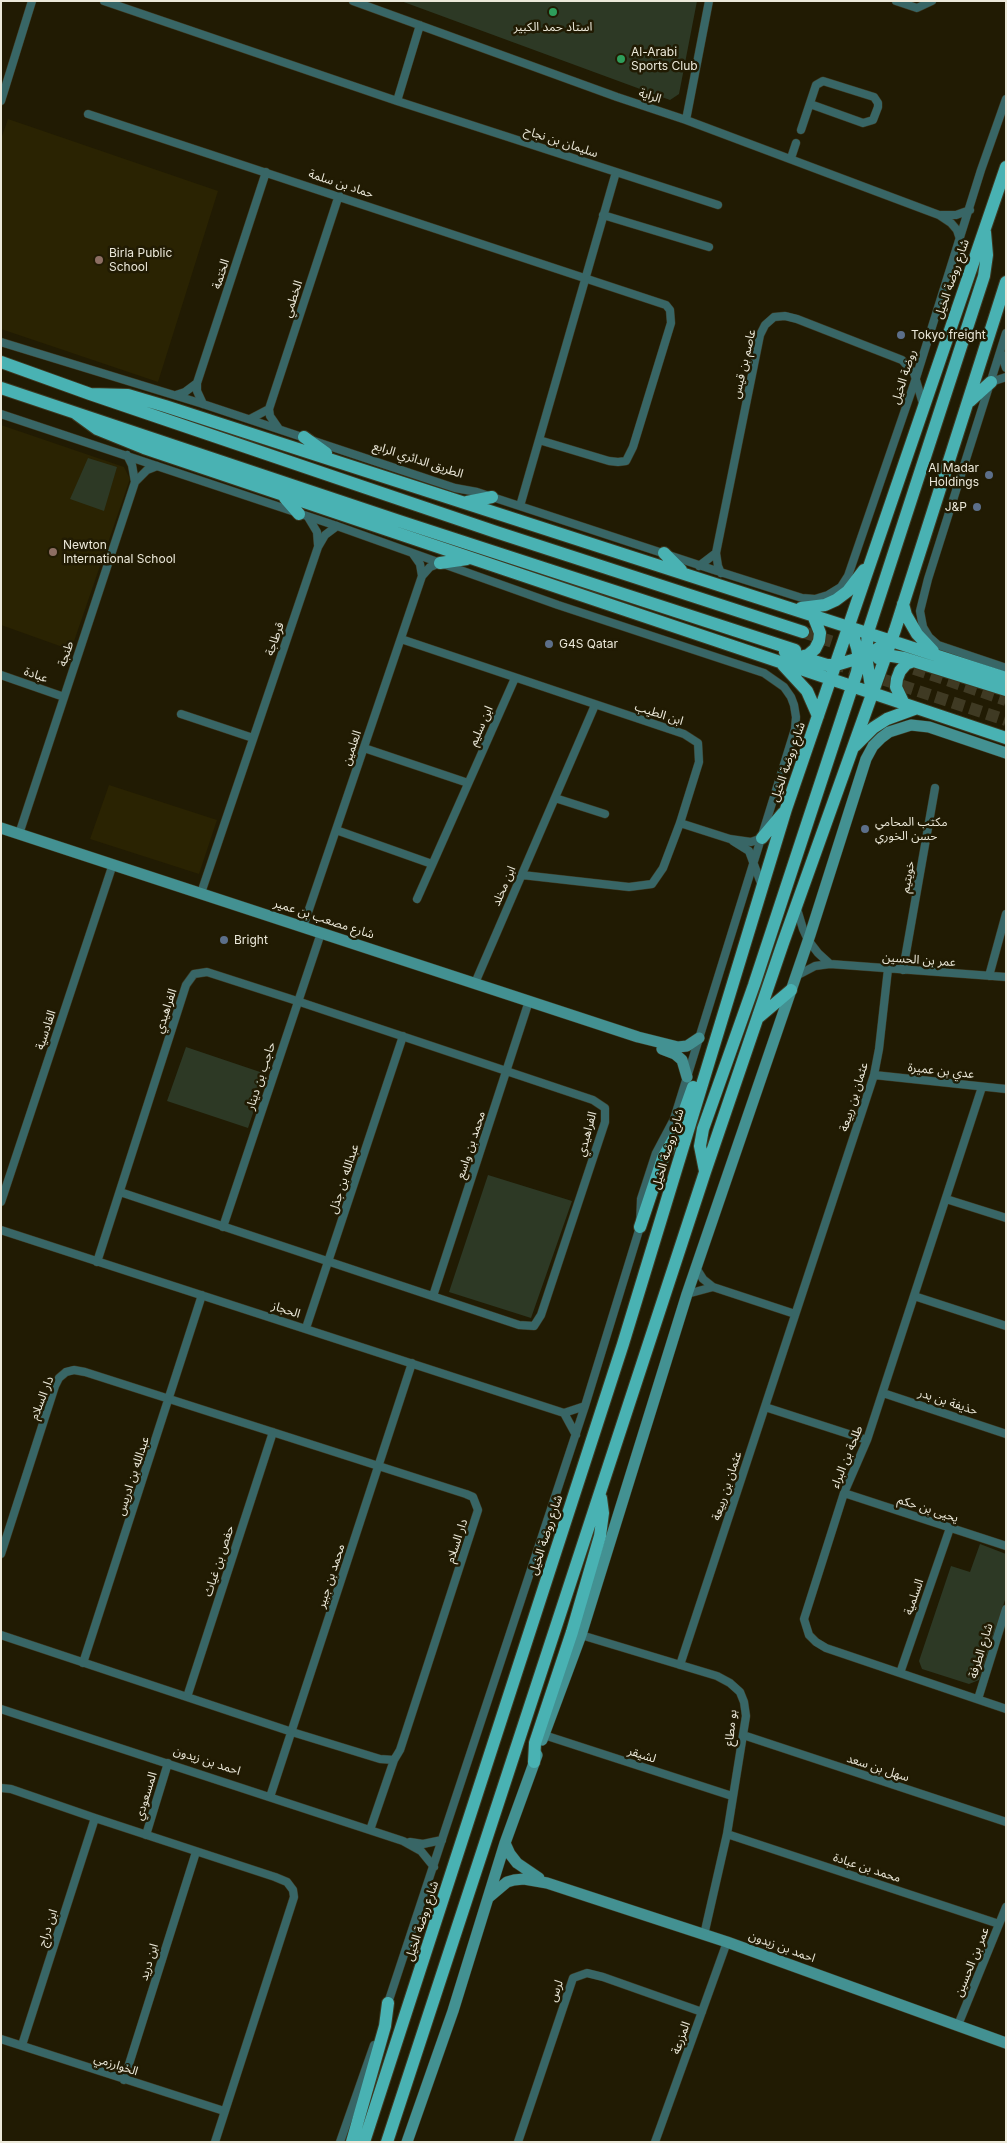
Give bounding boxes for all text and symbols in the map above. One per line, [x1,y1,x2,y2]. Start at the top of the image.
marker: استاد حمد الكبير [547,6,559,18]
place label: استاد حمد الكبير [514,20,592,34]
place label: Al-Arabi Sports Club [631,45,698,73]
marker: Al-Arabi Sports Club [615,53,627,65]
street label: الراية [637,86,663,106]
street label: سليمان بن نجاح [522,123,600,161]
street label: حماد بن سلمة [307,167,375,201]
street label: شارع روضة الخيل [932,237,972,321]
place label: Birla Public School [109,246,172,274]
marker: Birla Public School [93,254,105,266]
street label: الختمة [209,257,233,291]
street label: الخطمي [280,279,306,319]
street label: عاصم بن قيس [729,328,759,400]
place label: Tokyo freight [911,328,986,342]
marker: Tokyo freight [895,329,907,341]
street label: روضة الخيل [888,348,920,406]
street label: الطريق الدائري الرابع [371,439,465,481]
place label: Al Madar Holdings [928,461,979,489]
marker: Al Madar Holdings [983,469,995,481]
place label: J&P [945,500,967,514]
marker: J&P [971,501,983,513]
place label: Newton International School [63,538,176,566]
marker: Newton International School [47,546,59,558]
street label: قرطاجة [263,620,287,658]
place label: G4S Qatar [559,637,618,651]
marker: G4S Qatar [543,638,555,650]
street label: طنجة [55,640,77,668]
street label: عبادة [22,664,50,686]
street label: ابن الطيب [633,699,685,729]
street label: ابن سليم [466,704,496,748]
street label: شارع روضة الخيل [768,720,808,804]
street label: العلمين [339,729,365,767]
place label: مكتب المحامي حسن الخوري [875,815,948,843]
marker: مكتب المحامي حسن الخوري [859,823,871,835]
street label: خويتيم [898,860,918,894]
street label: ابن مخلد [489,864,519,908]
street label: شارع مصعب بن عمير [272,896,376,942]
place label: Bright [234,933,268,947]
marker: Bright [218,934,230,946]
street label: عمر بن الحسين [882,950,956,970]
street label: الفراهيدي [152,987,180,1035]
street label: القادسية [33,1008,59,1052]
street label: حاجب بن دينار [243,1040,279,1112]
street label: عدي بن عميرة [907,1060,975,1082]
street label: عثمان بن ربيعة [837,1061,871,1133]
street label: شارع روضة الخيل [649,1107,687,1191]
street label: محمد بن واسع [453,1109,489,1181]
street label: الفراهيدي [574,1110,600,1158]
street label: عبدالله بن جذل [326,1142,362,1216]
street label: الحجاز [270,1299,302,1321]
street label: دار السلام [27,1374,57,1422]
street label: حذيفة بن بدر [916,1386,980,1418]
street label: طلحة بن البراء [828,1424,866,1490]
street label: عبدالله بن ادريس [113,1435,153,1517]
street label: عثمان بن ربيعة [709,1450,745,1522]
street label: يحيى بن حكم [896,1492,960,1526]
street label: شارع روضة الخيل [526,1493,566,1577]
street label: دار السلام [443,1517,471,1565]
street label: حفص بن غياث [201,1524,237,1598]
street label: محمد بن جبير [314,1542,348,1610]
street label: السلمية [901,1577,927,1617]
street label: شارع الطرفة [966,1622,996,1680]
street label: بو مطاع [722,1709,740,1747]
street label: احمد بن زيدون [172,1743,242,1779]
street label: لشيقر [626,1744,658,1766]
street label: سهل بن سعد [845,1751,911,1785]
street label: المسعودي [132,1770,160,1822]
street label: محمد بن عبادة [831,1850,903,1886]
street label: شارع روضة الخيل [402,1879,442,1963]
street label: ابن دراج [35,1907,61,1949]
street label: عمر بن الحسين [952,1925,992,1999]
street label: احمد بن زيدون [747,1928,817,1966]
street label: ابن دريد [137,1942,161,1982]
street label: لرس [545,1978,567,2004]
street label: المزرعة [668,2020,694,2056]
street label: الخوارزمي [92,2051,140,2079]

